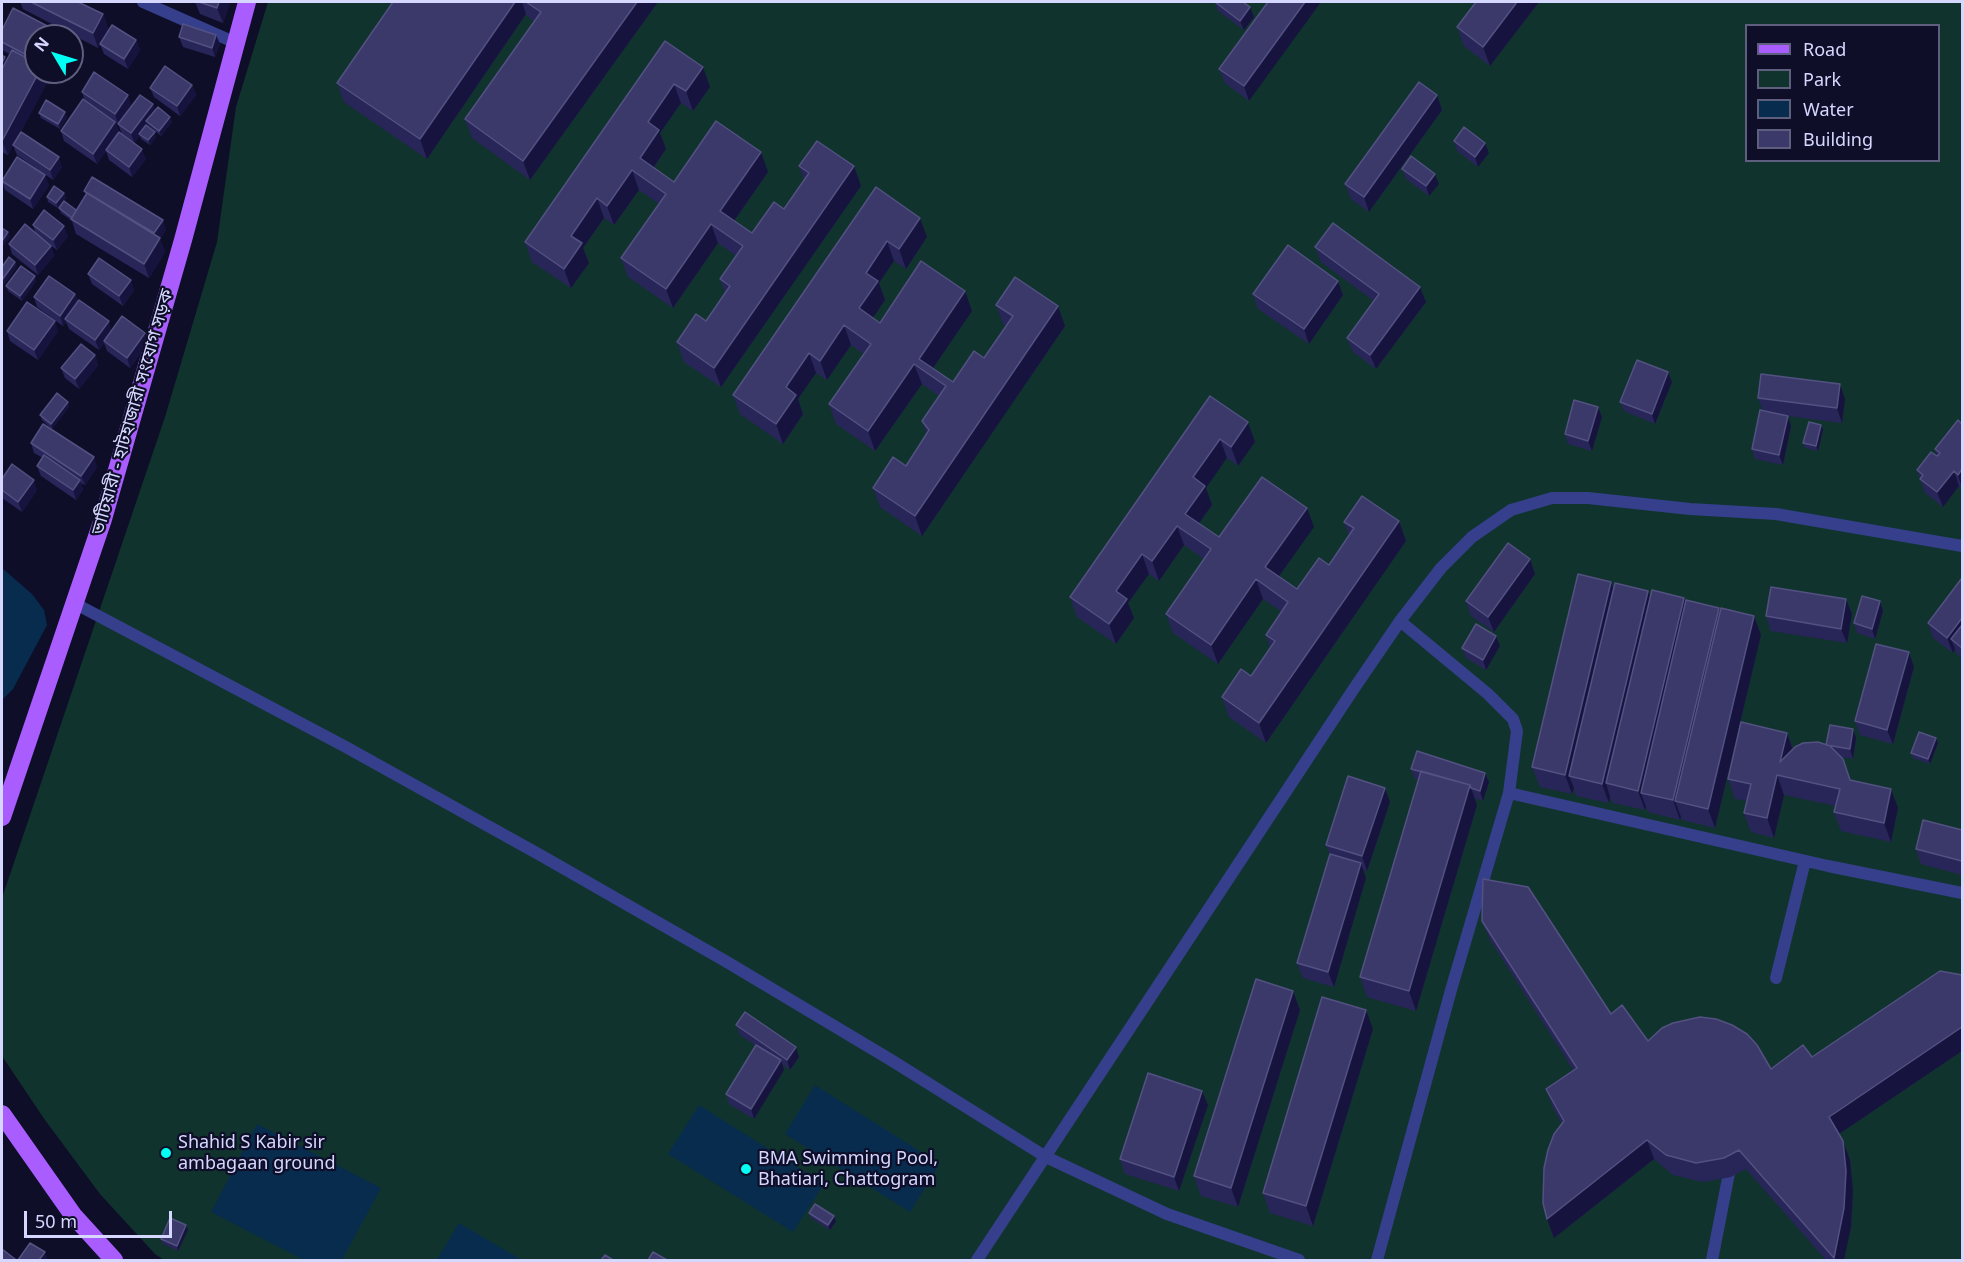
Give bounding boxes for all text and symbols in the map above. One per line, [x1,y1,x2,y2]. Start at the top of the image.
north arrow [24,24,84,84]
legend [1745,24,1940,162]
text: N [29,32,54,56]
text: Road [1803,37,1846,61]
text: Park [1803,67,1841,91]
text: Water [1803,97,1854,121]
text: Building [1803,127,1873,151]
street label: ভাটিয়ারী - হাটহাজারী সংযোগ সড়ক [88,287,178,537]
place label: Shahid S Kabir sir ambagaan ground [178,1132,336,1174]
marker: Shahid S Kabir sir ambagaan ground [159,1146,173,1160]
place label: BMA Swimming Pool, Bhatiari, Chattogram [758,1148,938,1190]
marker: BMA Swimming Pool, Bhatiari, Chattogram [739,1162,753,1176]
scale bar [27,1199,176,1237]
text: 50 m [35,1209,77,1233]

